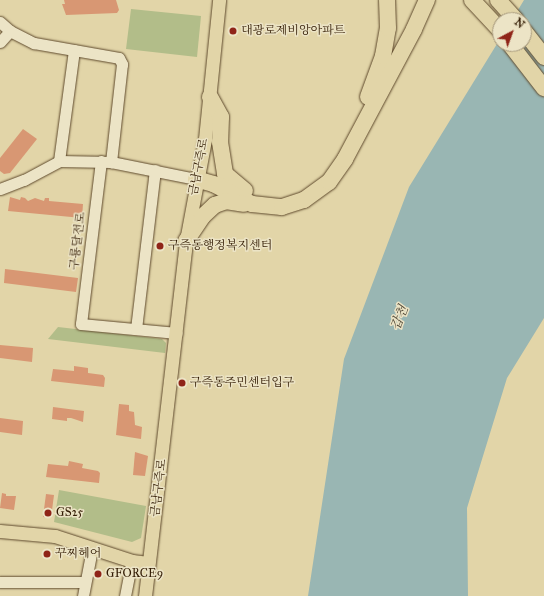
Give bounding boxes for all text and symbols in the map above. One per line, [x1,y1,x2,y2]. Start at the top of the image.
north arrow [492,12,532,52]
text: N [512,15,527,31]
place label: 대광로제비앙아파트 [241,24,345,38]
marker: 대광로제비앙아파트 [228,26,238,36]
street label: 금남구즉로 [186,137,212,197]
street label: 구룡달전로 [67,211,89,271]
place label: 구즉동행정복지센터 [168,239,272,253]
marker: 구즉동행정복지센터 [155,241,165,251]
water label: 갑천 [388,303,412,333]
place label: 구즉동주민센터입구 [190,376,294,390]
marker: 구즉동주민센터입구 [177,378,187,388]
street label: 금남구즉로 [148,458,170,518]
place label: GS25 [56,506,83,520]
marker: GS25 [43,508,53,518]
place label: 꾸찌헤어 [55,547,101,561]
marker: 꾸찌헤어 [42,549,52,559]
place label: GFORCE9 [106,567,163,581]
marker: GFORCE9 [93,569,103,579]

